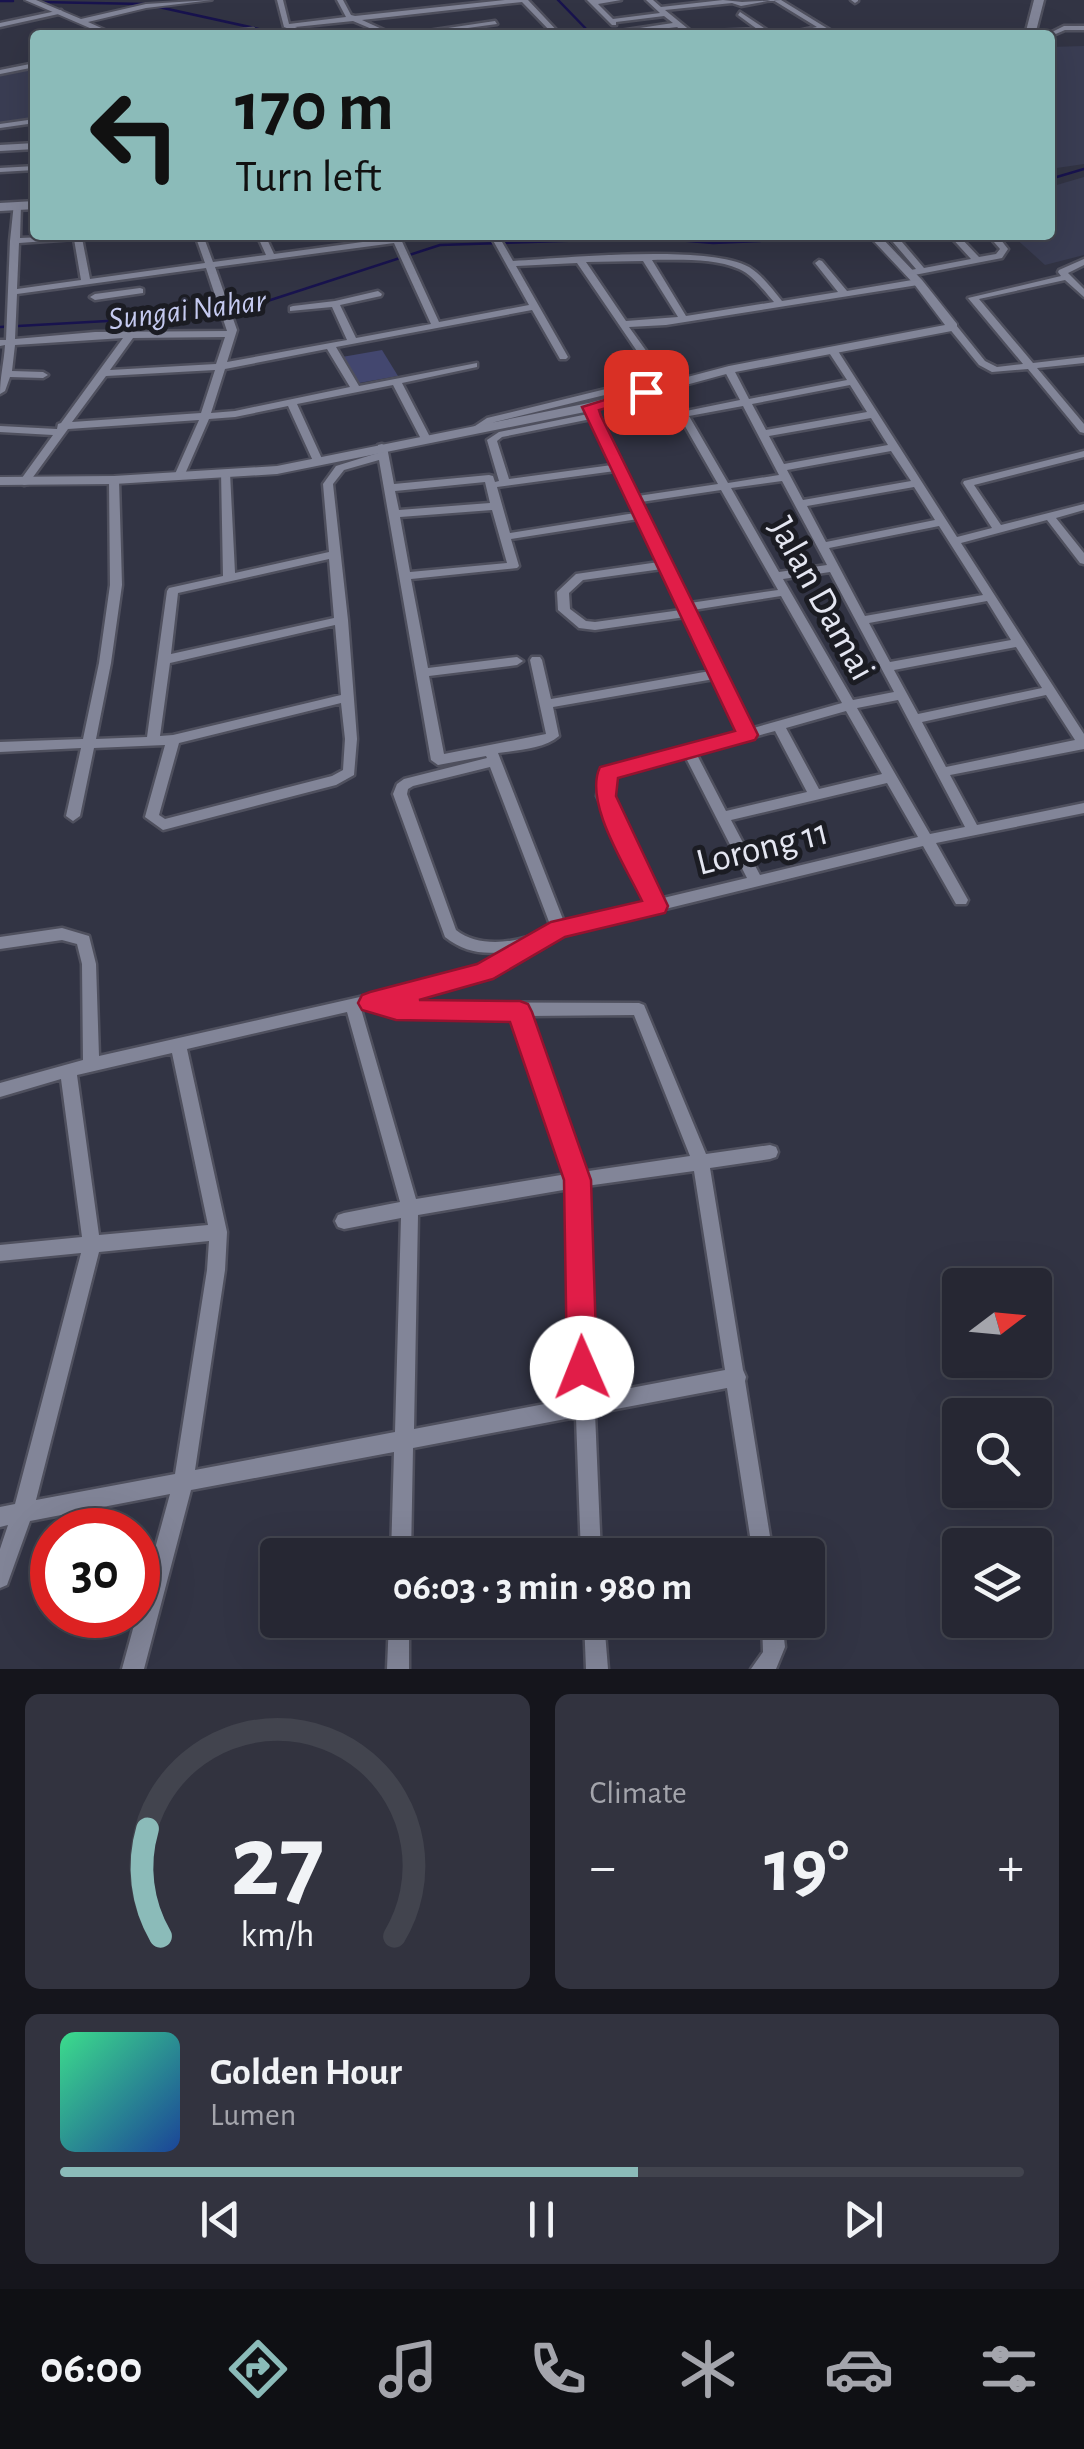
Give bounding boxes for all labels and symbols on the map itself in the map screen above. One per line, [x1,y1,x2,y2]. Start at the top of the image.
water label: Sungai Nahar [107,284,269,336]
pin [604,350,689,435]
street label: Jalan Damai [761,511,881,687]
street label: Lorong 11 [693,813,832,883]
north arrow [942,1268,1052,1378]
position arrow [530,1316,634,1420]
speed limit sign: 30 [30,1508,160,1638]

